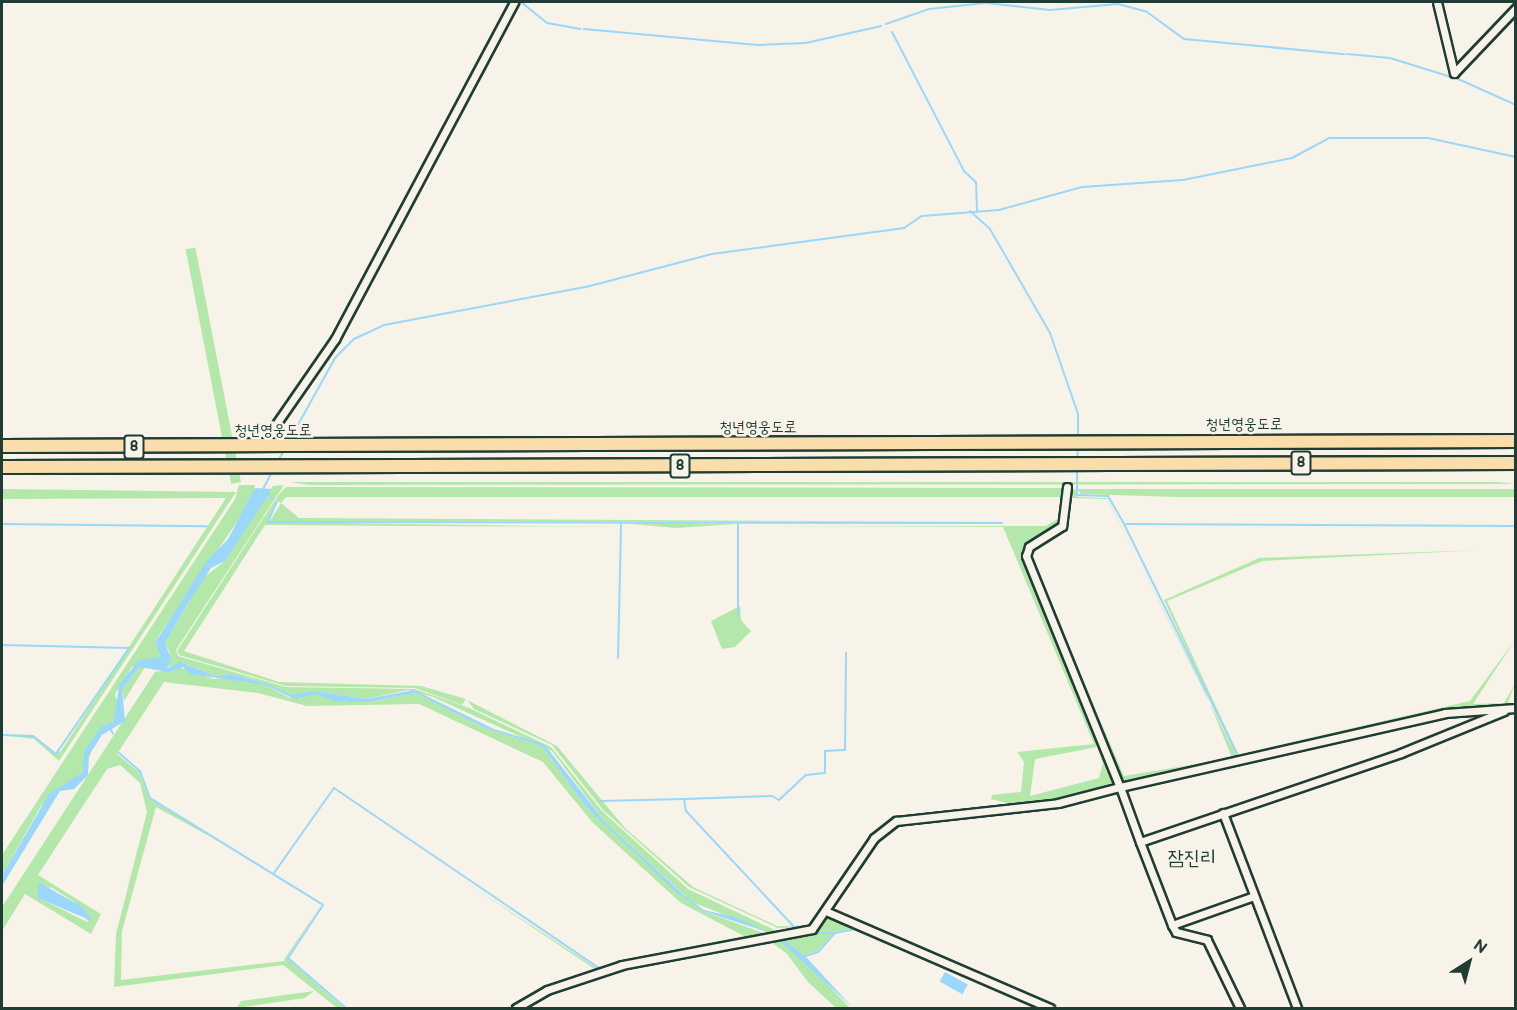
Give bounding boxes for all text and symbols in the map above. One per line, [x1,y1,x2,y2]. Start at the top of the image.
street label: 청년영웅도로 [1205,415,1283,435]
street label: 청년영웅도로 [719,418,797,438]
street label: 청년영웅도로 [234,421,312,441]
road number: 8 [122,435,146,459]
road number: 8 [1289,451,1313,475]
road number: 8 [668,454,692,478]
district label: 잠진리 [1168,846,1216,870]
north arrow [1439,932,1499,992]
text: N [1469,936,1490,958]

